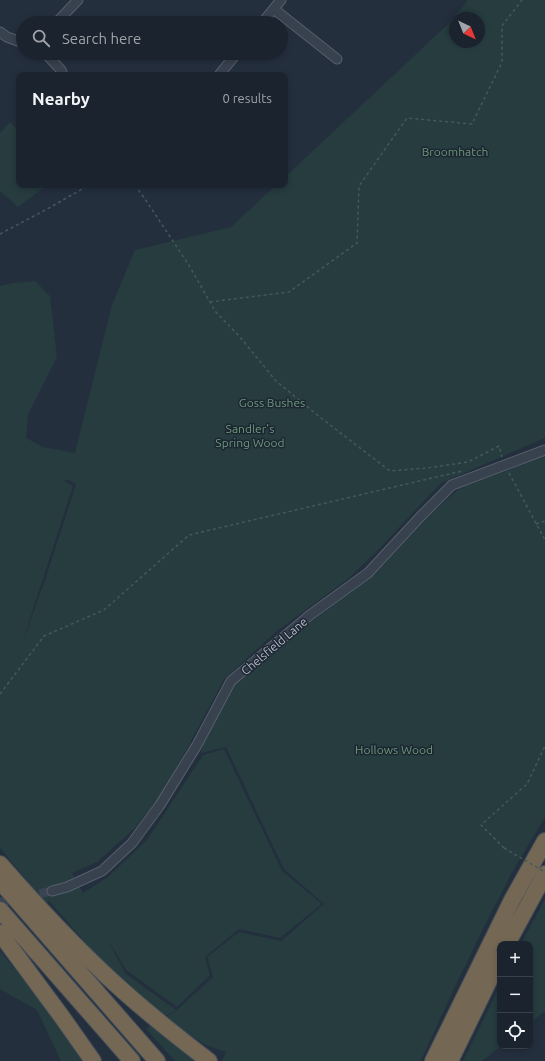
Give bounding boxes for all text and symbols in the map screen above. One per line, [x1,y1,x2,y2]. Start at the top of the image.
north arrow [449,12,485,48]
search box [16,16,288,60]
icon: search [30,27,52,49]
text: Search here [62,30,141,47]
text: Nearby [32,89,90,108]
text: 0 results [222,91,272,105]
park label: Broomhatch [422,145,488,158]
park label: Goss Bushes [239,396,305,409]
park label: Sandler's Spring Wood [215,422,285,449]
street label: Chelsfield Lane [238,615,310,677]
park label: Hollows Wood [355,743,433,756]
map controls [497,941,533,1049]
button: + [497,941,533,977]
button: − [497,977,533,1013]
button: locate [497,1013,533,1049]

